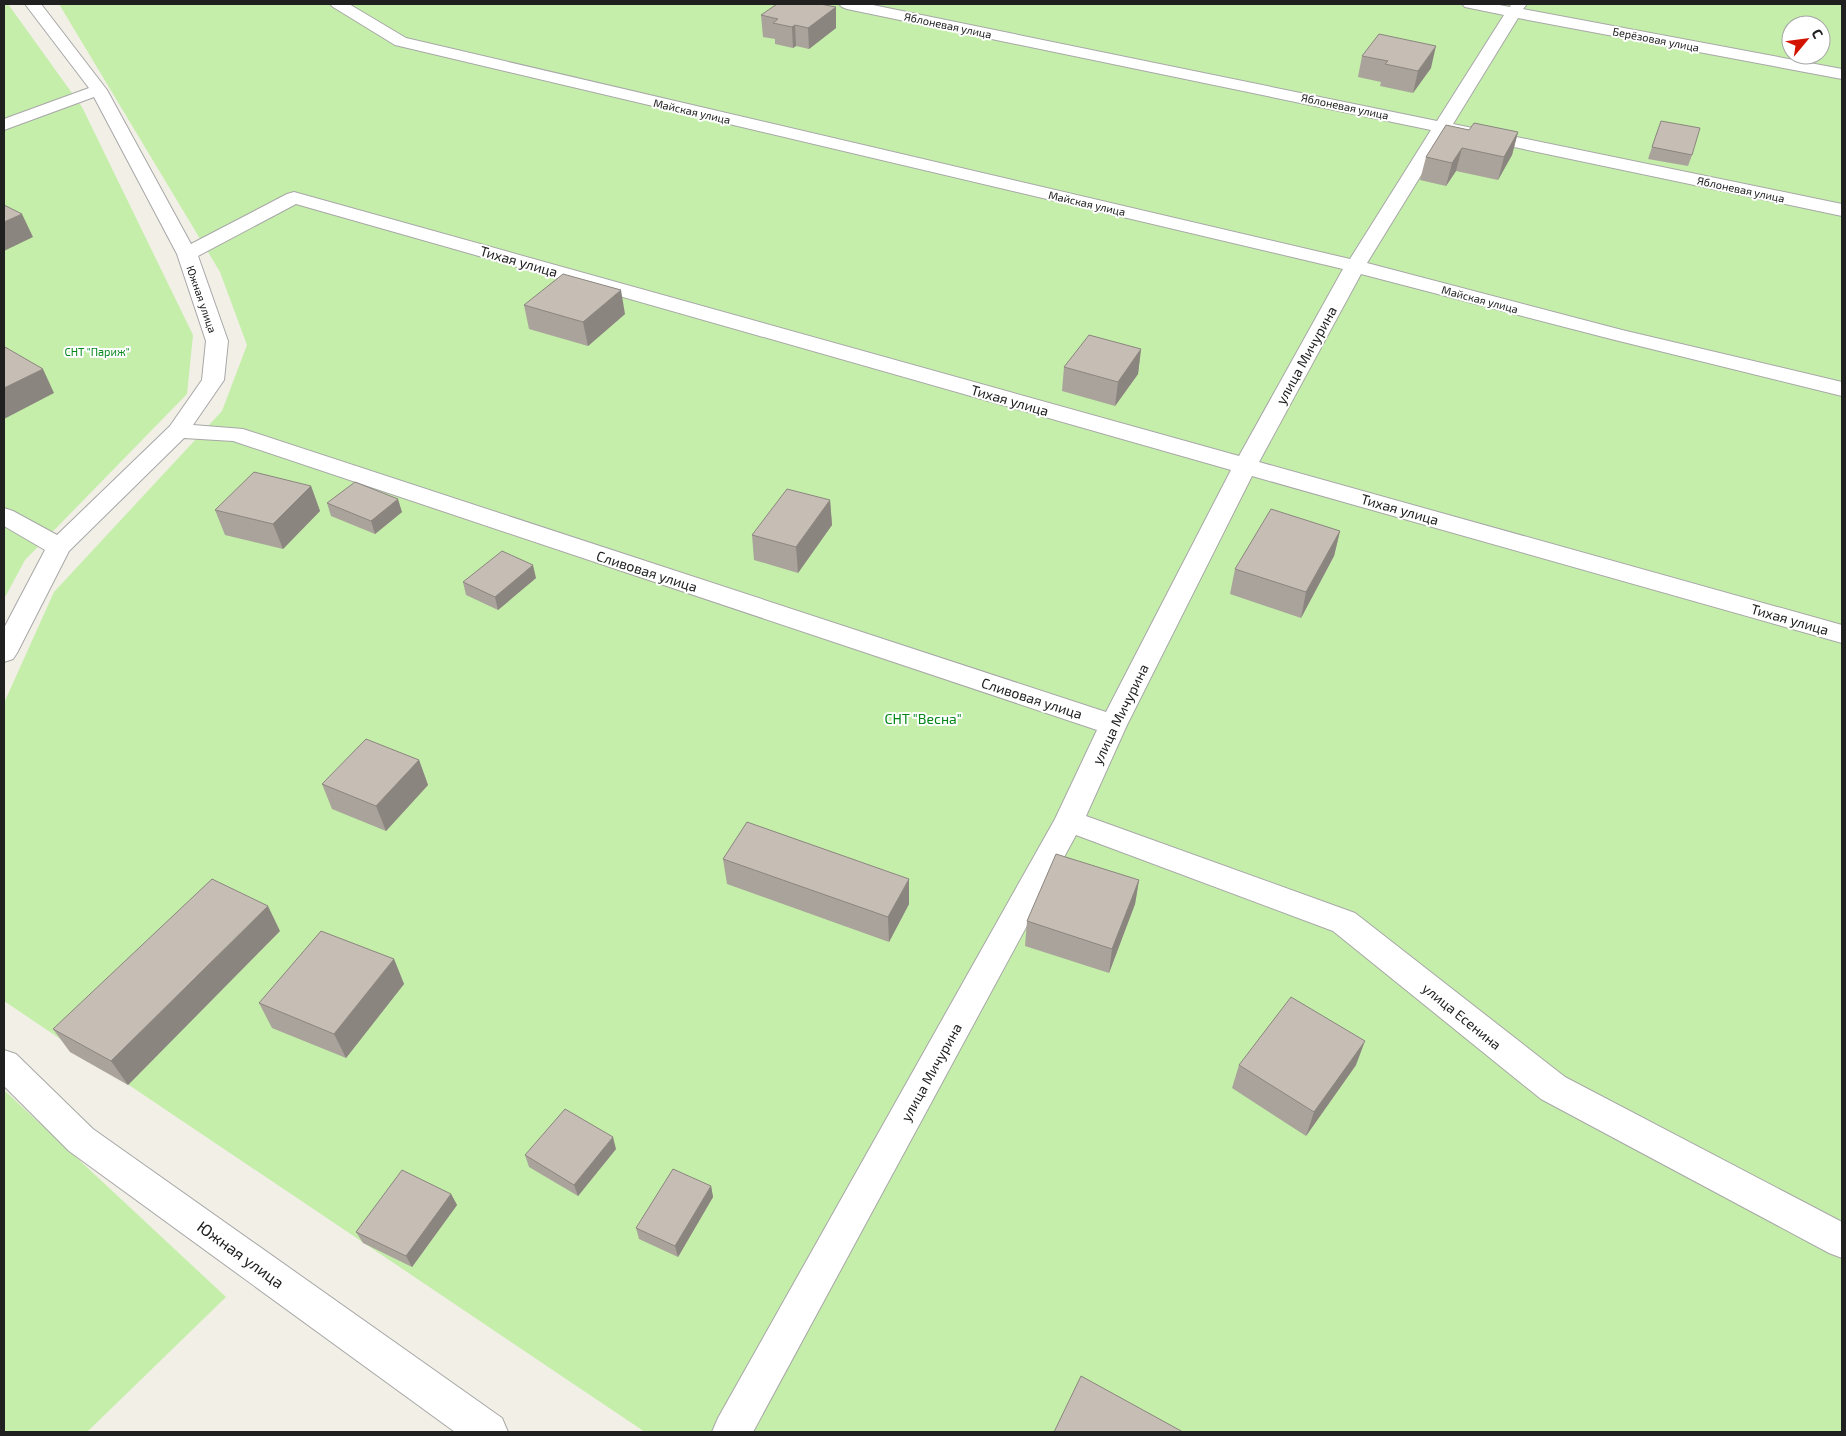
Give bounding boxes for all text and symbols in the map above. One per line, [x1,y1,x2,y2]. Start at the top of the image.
street label: Яблоневая улица [903,9,993,42]
north arrow [1781,15,1831,65]
street label: Берёзовая улица [1611,24,1700,55]
text: С [1808,26,1827,41]
street label: Яблоневая улица [1300,90,1390,123]
street label: Майская улица [652,96,732,127]
street label: Яблоневая улица [1696,173,1786,206]
street label: Майская улица [1047,188,1127,219]
street label: Тихая улица [478,242,560,280]
street label: Южная улица [183,264,220,335]
street label: Майская улица [1440,283,1520,316]
street label: улица Мичурина [1272,303,1340,407]
park label: СНТ "Париж" [64,345,130,358]
street label: Тихая улица [969,381,1051,419]
street label: Тихая улица [1359,490,1441,528]
street label: Сливовая улица [594,547,700,595]
street label: Тихая улица [1749,600,1831,638]
street label: улица Мичурина [1088,661,1152,767]
street label: Сливовая улица [979,674,1085,722]
park label: СНТ "Весна" [884,710,962,727]
street label: улица Есенина [1419,979,1505,1053]
street label: улица Мичурина [897,1020,965,1124]
street label: Южная улица [193,1216,288,1293]

